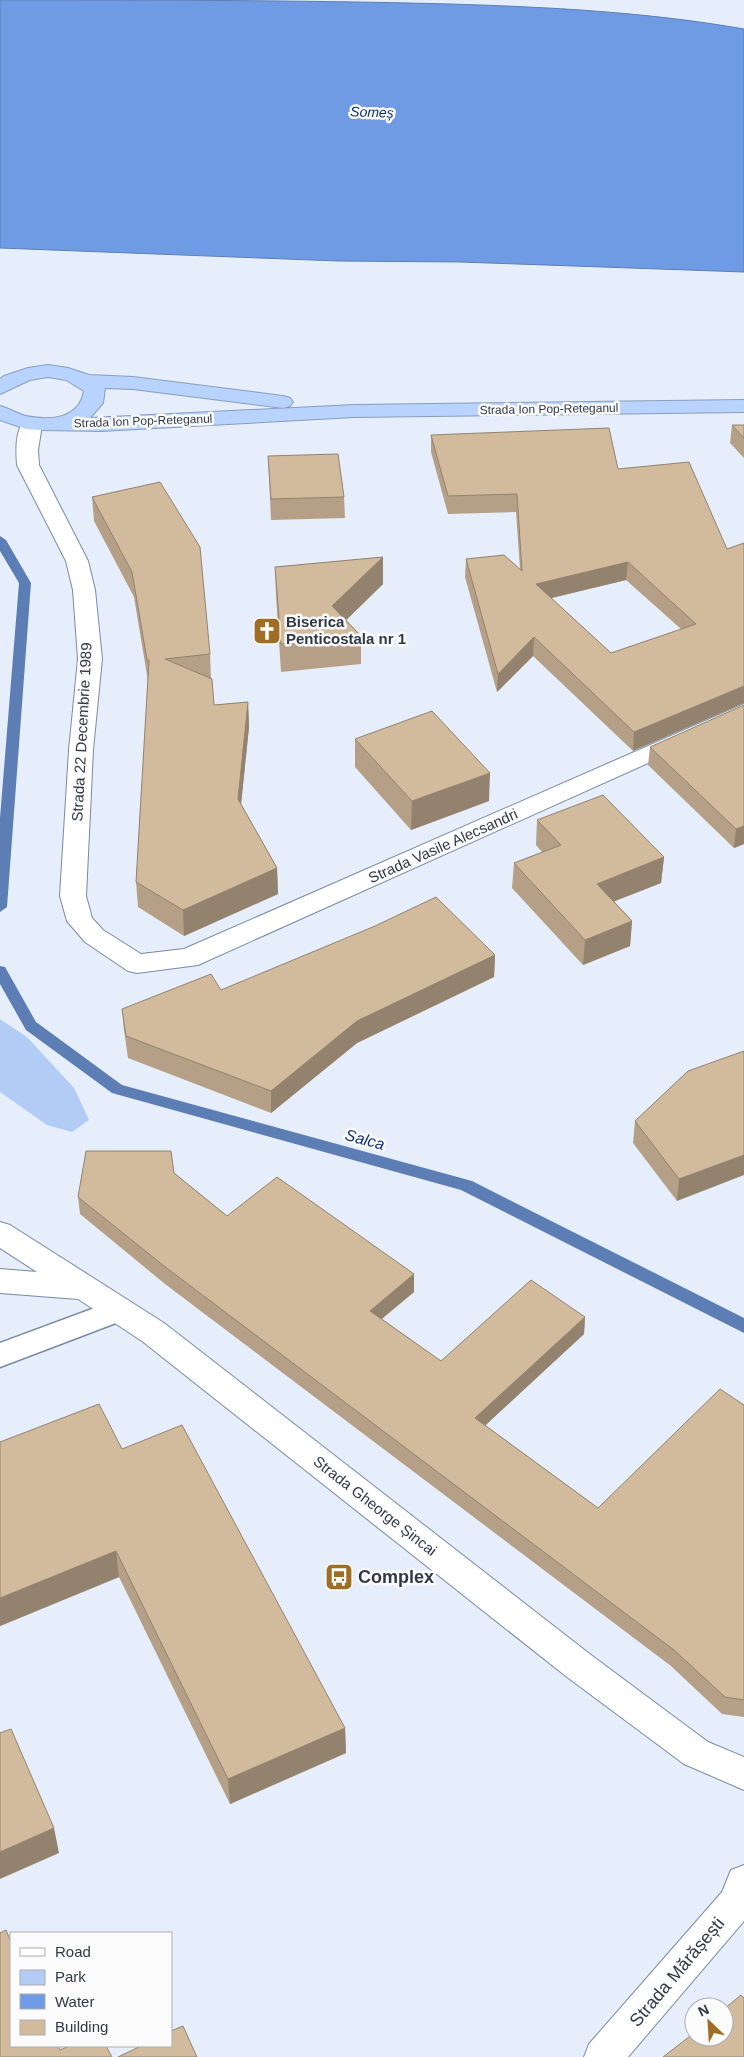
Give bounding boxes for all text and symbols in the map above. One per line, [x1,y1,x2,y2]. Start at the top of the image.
water label: Someș [350,103,394,121]
street label: Strada Ion Pop-Reteganul [480,401,618,417]
street label: Strada Ion Pop-Reteganul [73,412,213,430]
place label: Biserica Penticostala nr 1 [286,613,406,647]
church icon: Biserica Penticostala nr 1 [252,616,282,646]
street label: Strada 22 Decembrie 1989 [68,642,95,822]
street label: Strada Vasile Alecsandri [366,805,520,886]
water label: Salca [343,1126,386,1153]
street label: Strada Gheorge Șincai [310,1452,440,1559]
bus stop icon: Complex [324,1562,354,1592]
place label: Complex [358,1567,434,1587]
street label: Strada Mărășești [626,1913,728,2031]
legend [10,1932,172,2047]
text: Road [55,1943,91,1960]
text: Park [55,1968,86,1985]
text: Water [55,1993,94,2010]
north arrow [684,1997,734,2047]
text: N [696,2001,711,2020]
text: Building [55,2018,108,2035]

